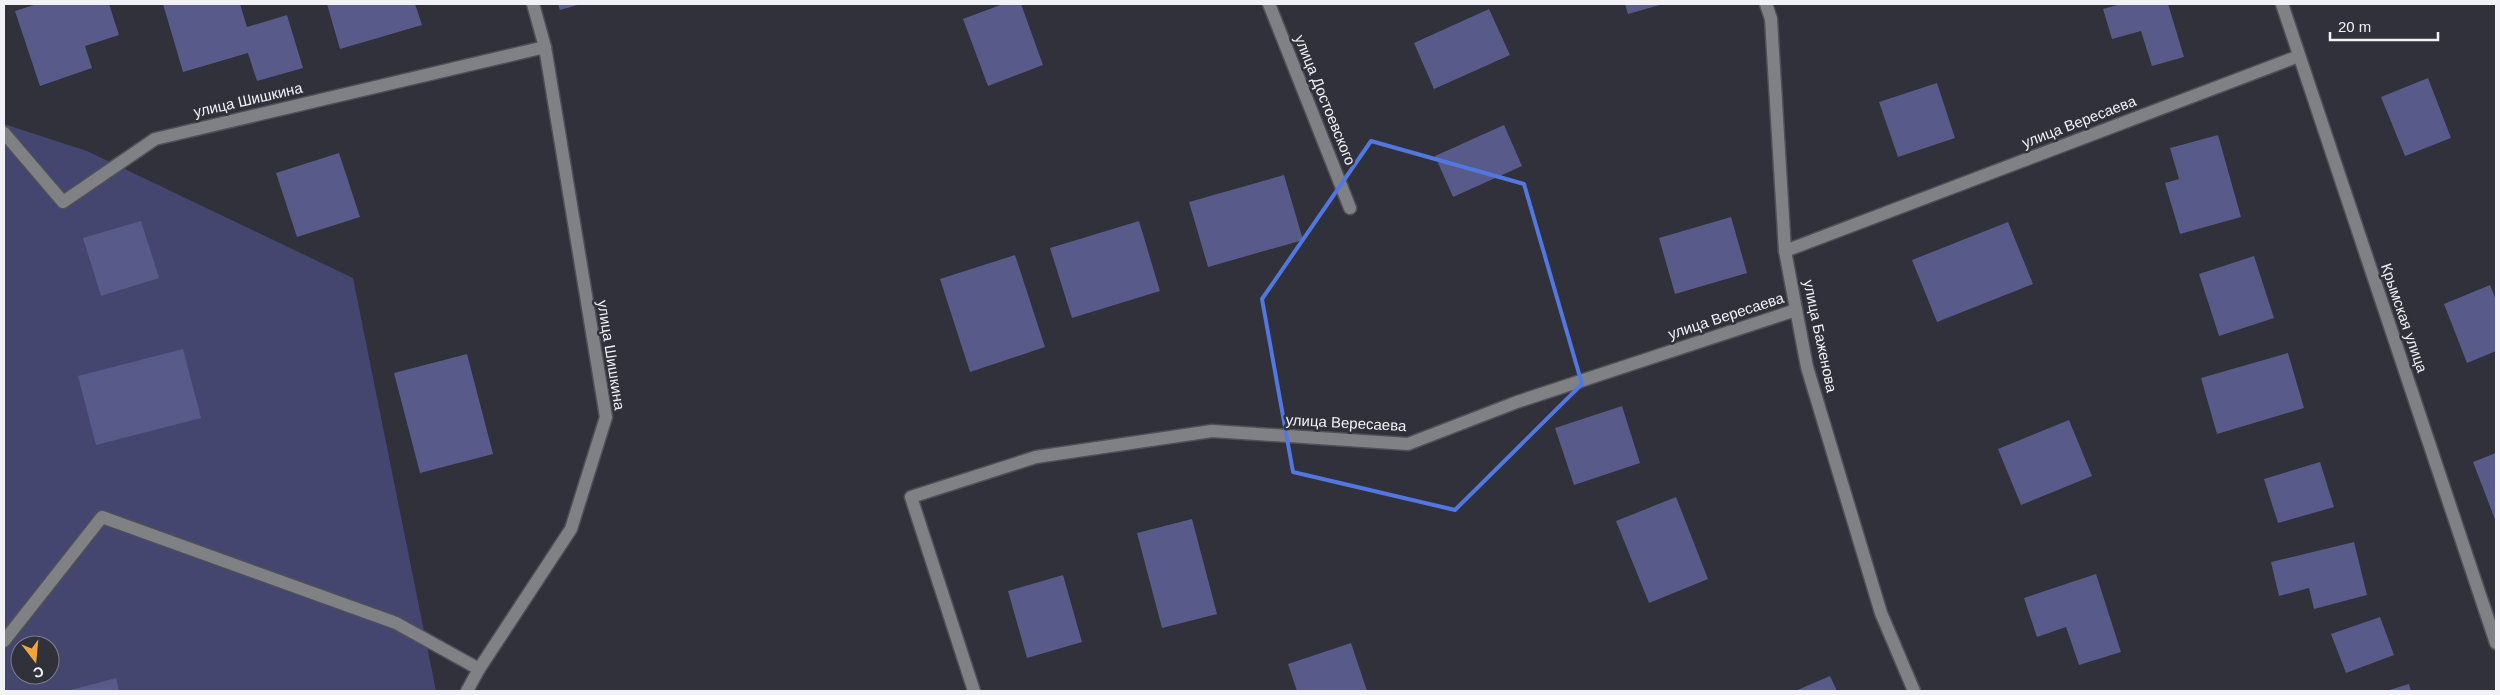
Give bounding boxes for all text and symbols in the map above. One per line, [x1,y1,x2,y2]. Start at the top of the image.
scale bar [2330,10,2438,42]
text: 20 m [2338,18,2371,35]
street label: улица Достоевского [1292,32,1359,167]
street label: улица Шишкина [192,79,305,120]
street label: улица Вересаева [2019,92,2139,151]
street label: Крымская улица [2378,261,2431,375]
street label: улица Баженова [1800,278,1841,394]
street label: улица Вересаева [1666,289,1787,342]
street label: улица Шишкина [594,299,629,412]
street label: улица Вересаева [1285,411,1407,434]
north arrow [10,635,60,685]
text: С [32,663,46,682]

